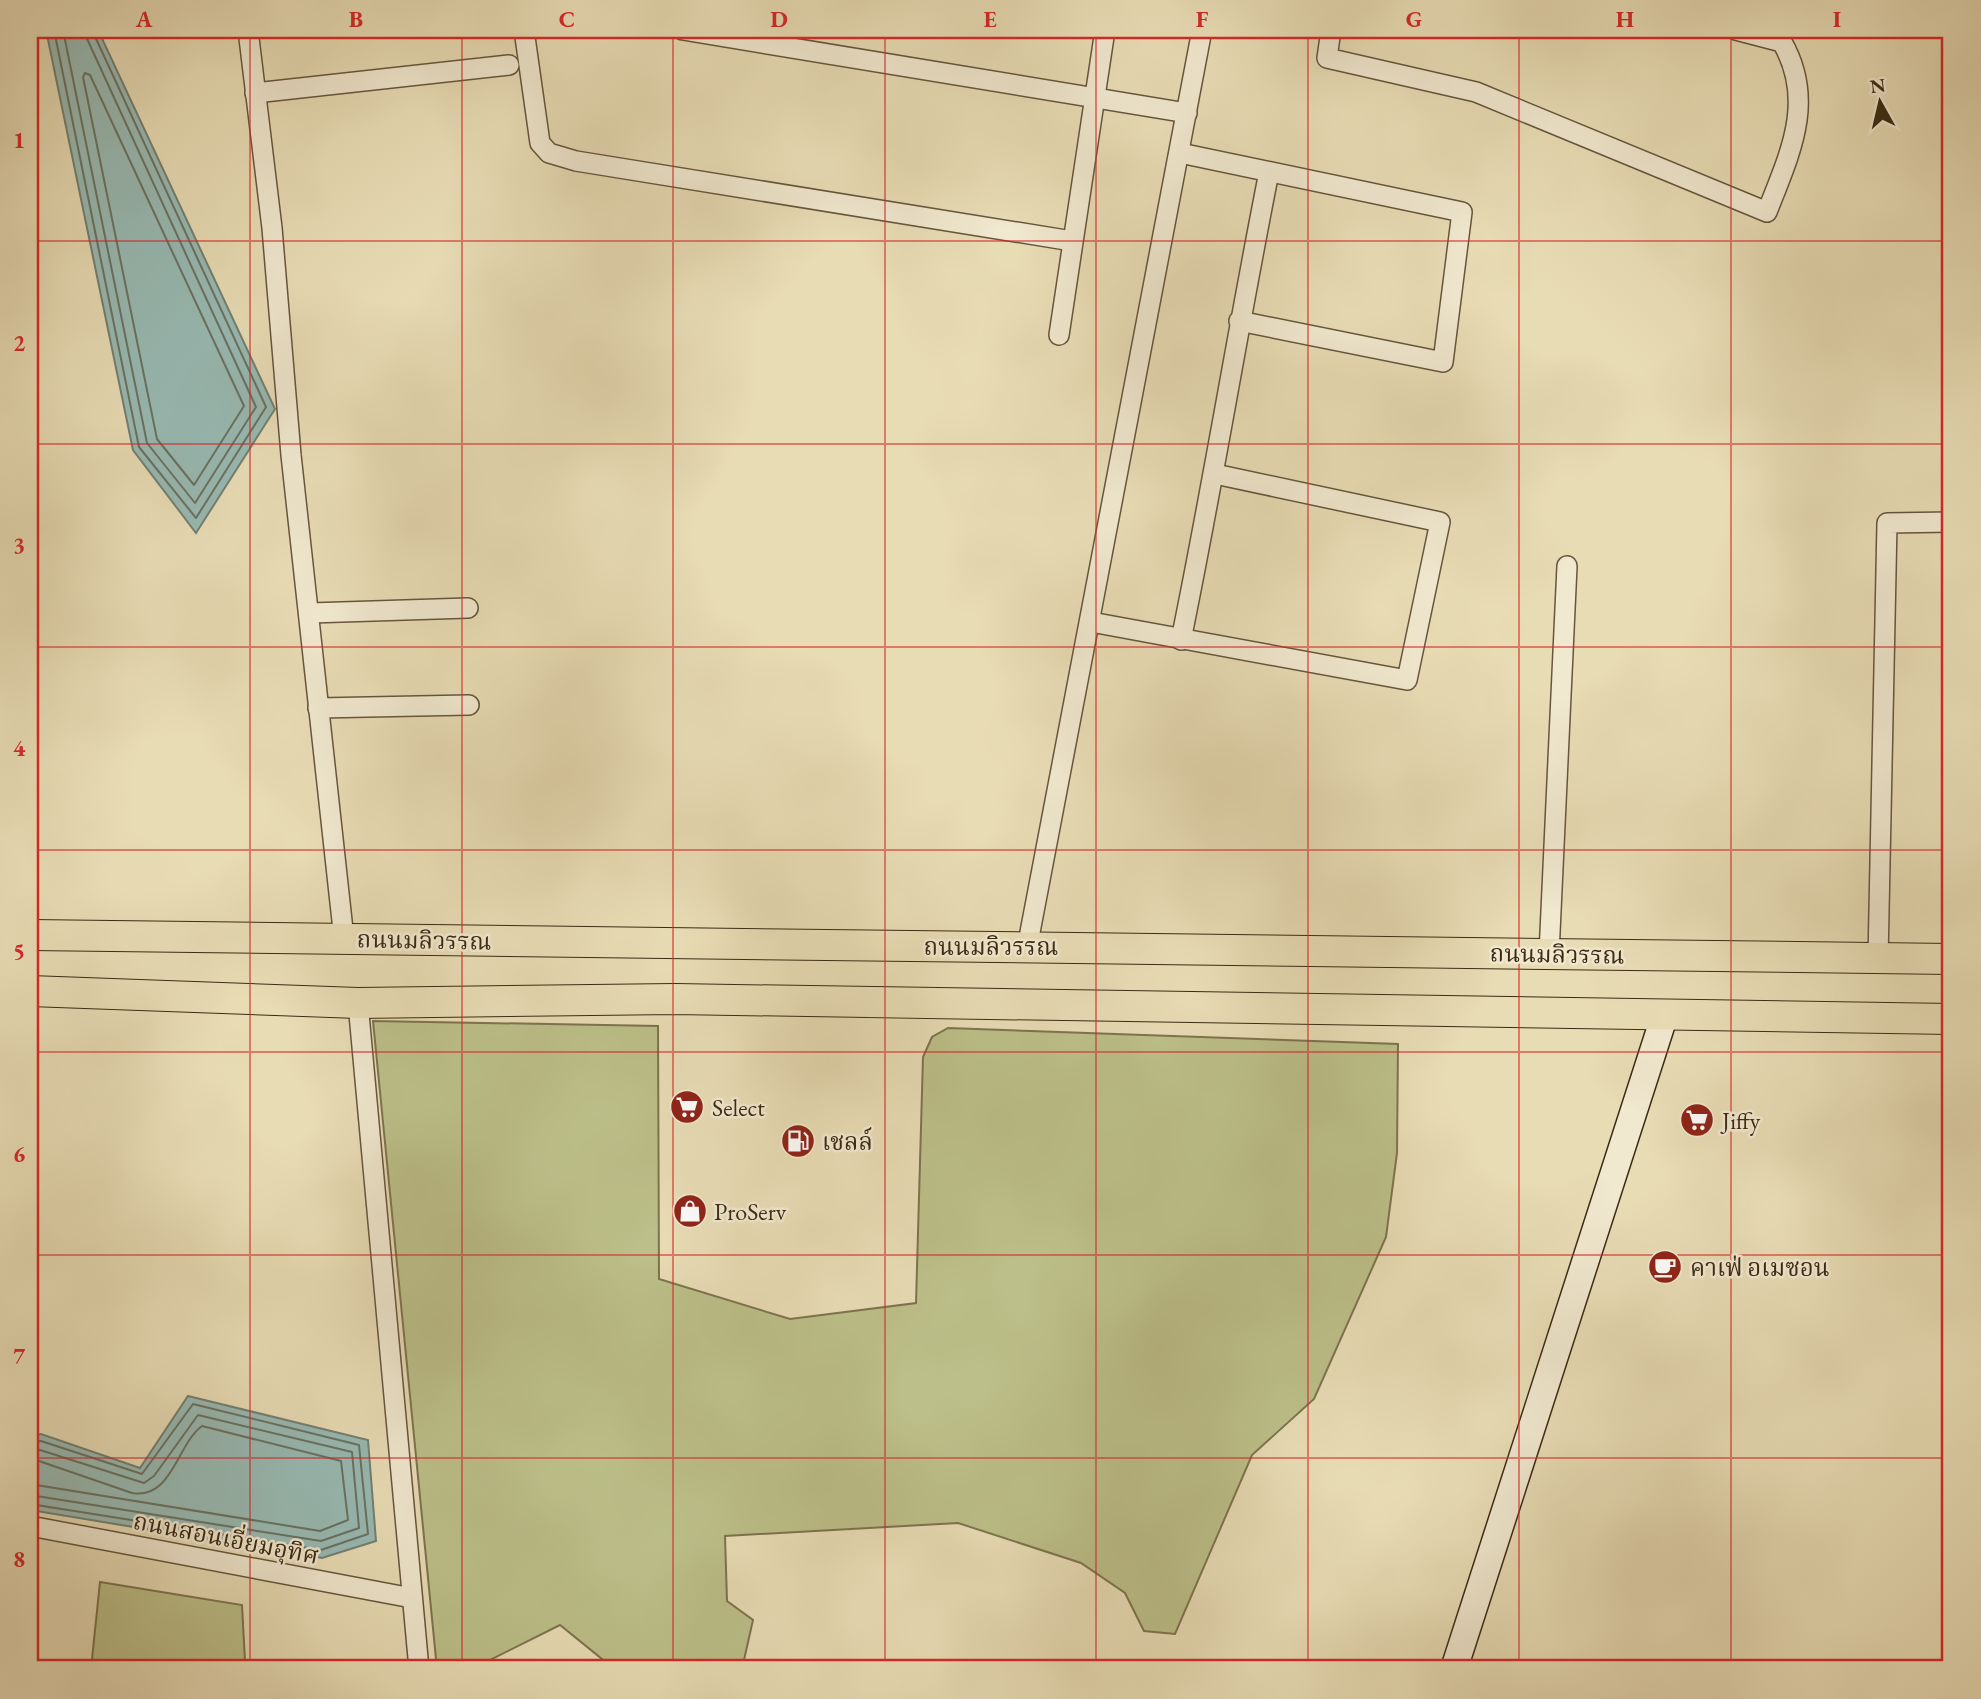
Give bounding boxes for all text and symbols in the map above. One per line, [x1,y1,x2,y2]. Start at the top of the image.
text: A [135,4,153,34]
text: B [349,4,363,34]
text: C [559,4,575,34]
text: D [770,4,788,34]
text: E [983,4,997,34]
text: F [1196,4,1209,34]
text: G [1406,4,1422,34]
text: H [1616,4,1634,34]
text: I [1833,4,1841,34]
north arrow [1844,66,1914,136]
text: N [1868,72,1888,99]
text: 1 [13,125,25,155]
text: 2 [13,328,25,358]
text: 3 [13,530,25,560]
text: 4 [13,733,26,763]
street label: ถนนมลิวรรณ [356,923,492,957]
street label: ถนนมลิวรรณ [924,931,1058,962]
text: 5 [13,936,25,966]
street label: ถนนมลิวรรณ [1489,937,1625,971]
supermarket icon: Select [668,1088,706,1126]
place label: Select [712,1092,765,1123]
supermarket icon: Jiffy [1678,1101,1716,1139]
place label: Jiffy [1720,1105,1761,1136]
fuel station icon: เชลล์ [779,1122,817,1160]
place label: เชลล์ [822,1126,873,1157]
text: 6 [13,1139,25,1169]
shop icon: ProServ [671,1192,709,1230]
place label: ProServ [714,1196,787,1227]
cafe icon: คาเฟ่ อเมซอน [1646,1248,1684,1286]
place label: คาเฟ่ อเมซอน [1690,1252,1830,1283]
text: 7 [13,1341,26,1371]
street label: ถนนสอนเอี่ยมอุทิศ [131,1503,322,1571]
text: 8 [13,1544,25,1574]

